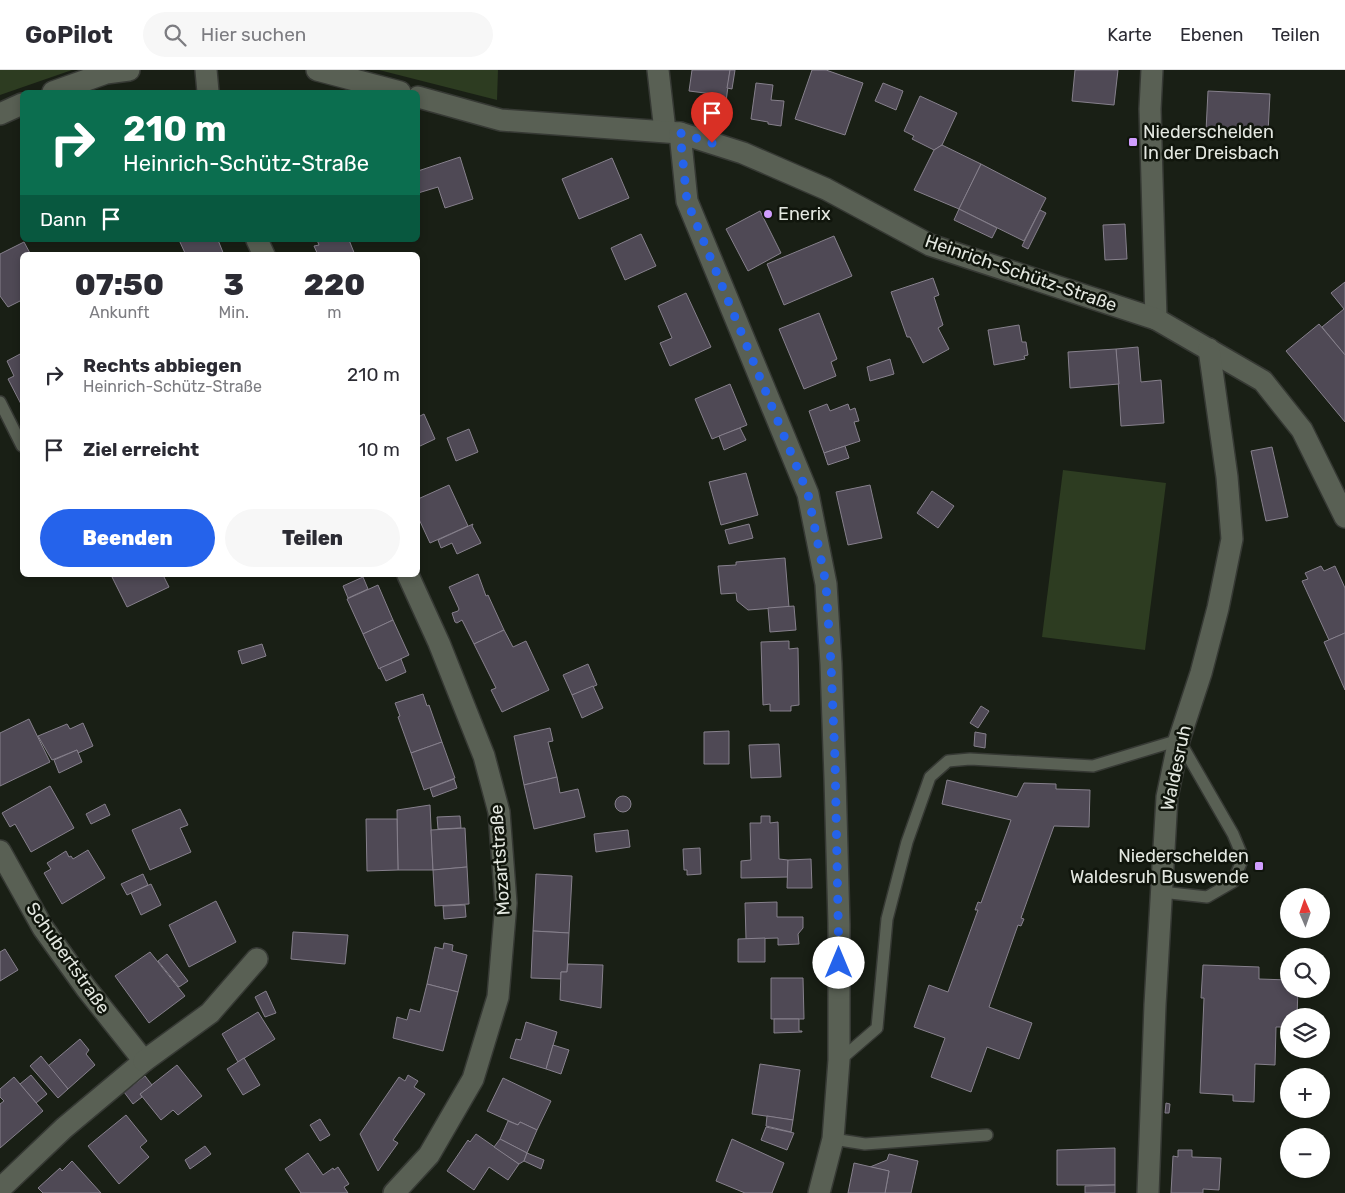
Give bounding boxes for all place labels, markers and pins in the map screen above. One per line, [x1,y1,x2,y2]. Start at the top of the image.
pin [691,92,733,143]
place label: Niederschelden In der Dreisbach [1143,121,1279,164]
marker: Niederschelden In der Dreisbach [1127,136,1139,148]
place label: Enerix [778,203,831,225]
marker: Enerix [762,208,774,220]
place label: Niederschelden Waldesruh Buswende [1070,845,1249,888]
marker: Niederschelden Waldesruh Buswende [1253,860,1265,872]

